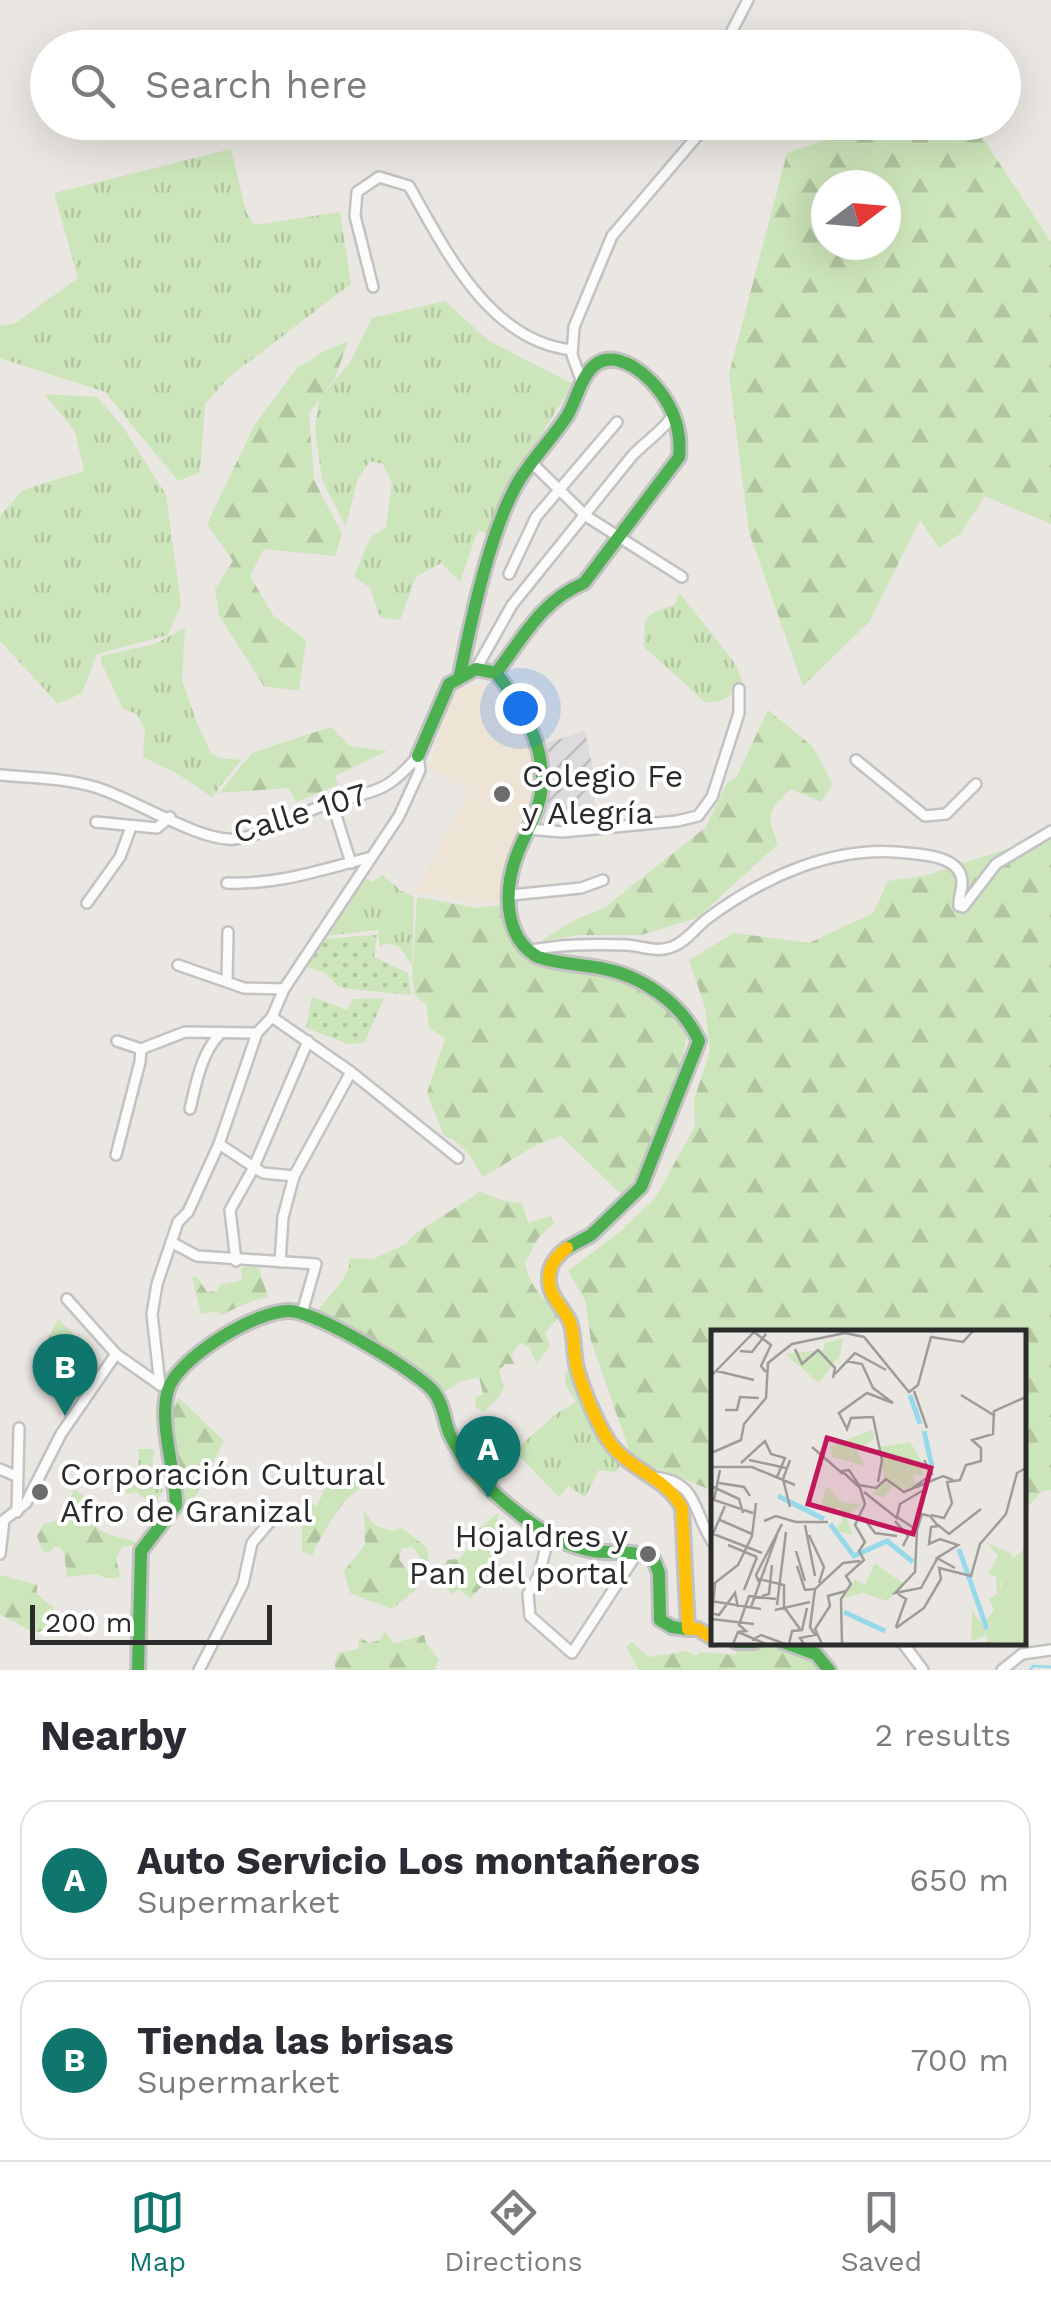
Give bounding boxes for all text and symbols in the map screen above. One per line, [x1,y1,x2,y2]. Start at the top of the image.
search box [30,30,1021,140]
icon: search [65,58,120,113]
text: Search here [145,63,368,107]
north arrow [811,170,901,260]
your location [495,683,546,734]
place label: Colegio Fe y Alegría [522,757,683,832]
street label: Calle 107 [228,775,372,851]
marker: Colegio Fe y Alegría [491,783,513,805]
inset map [711,1330,1026,1645]
pin: B [32,1334,98,1416]
pin: A [456,1416,520,1498]
place label: Corporación Cultural Afro de Granizal [60,1455,385,1530]
marker: Corporación Cultural Afro de Granizal [29,1481,51,1503]
place label: Hojaldres y Pan del portal [409,1517,628,1592]
marker: Hojaldres y Pan del portal [637,1543,659,1565]
scale bar [30,1600,272,1644]
text: 200 m [45,1606,132,1639]
text: Nearby [40,1711,187,1760]
text: 2 results [874,1716,1011,1754]
text: Auto Servicio Los montañeros [137,1839,700,1883]
text: A [64,1861,85,1899]
text: 650 m [910,1861,1009,1899]
text: Supermarket [137,1883,339,1921]
text: Tienda las brisas [137,2019,454,2063]
text: B [64,2041,85,2079]
text: 700 m [910,2041,1009,2079]
text: Supermarket [137,2063,339,2101]
tab: Map [129,2185,186,2278]
tab: Directions [444,2185,583,2278]
tab: Saved [841,2185,922,2278]

